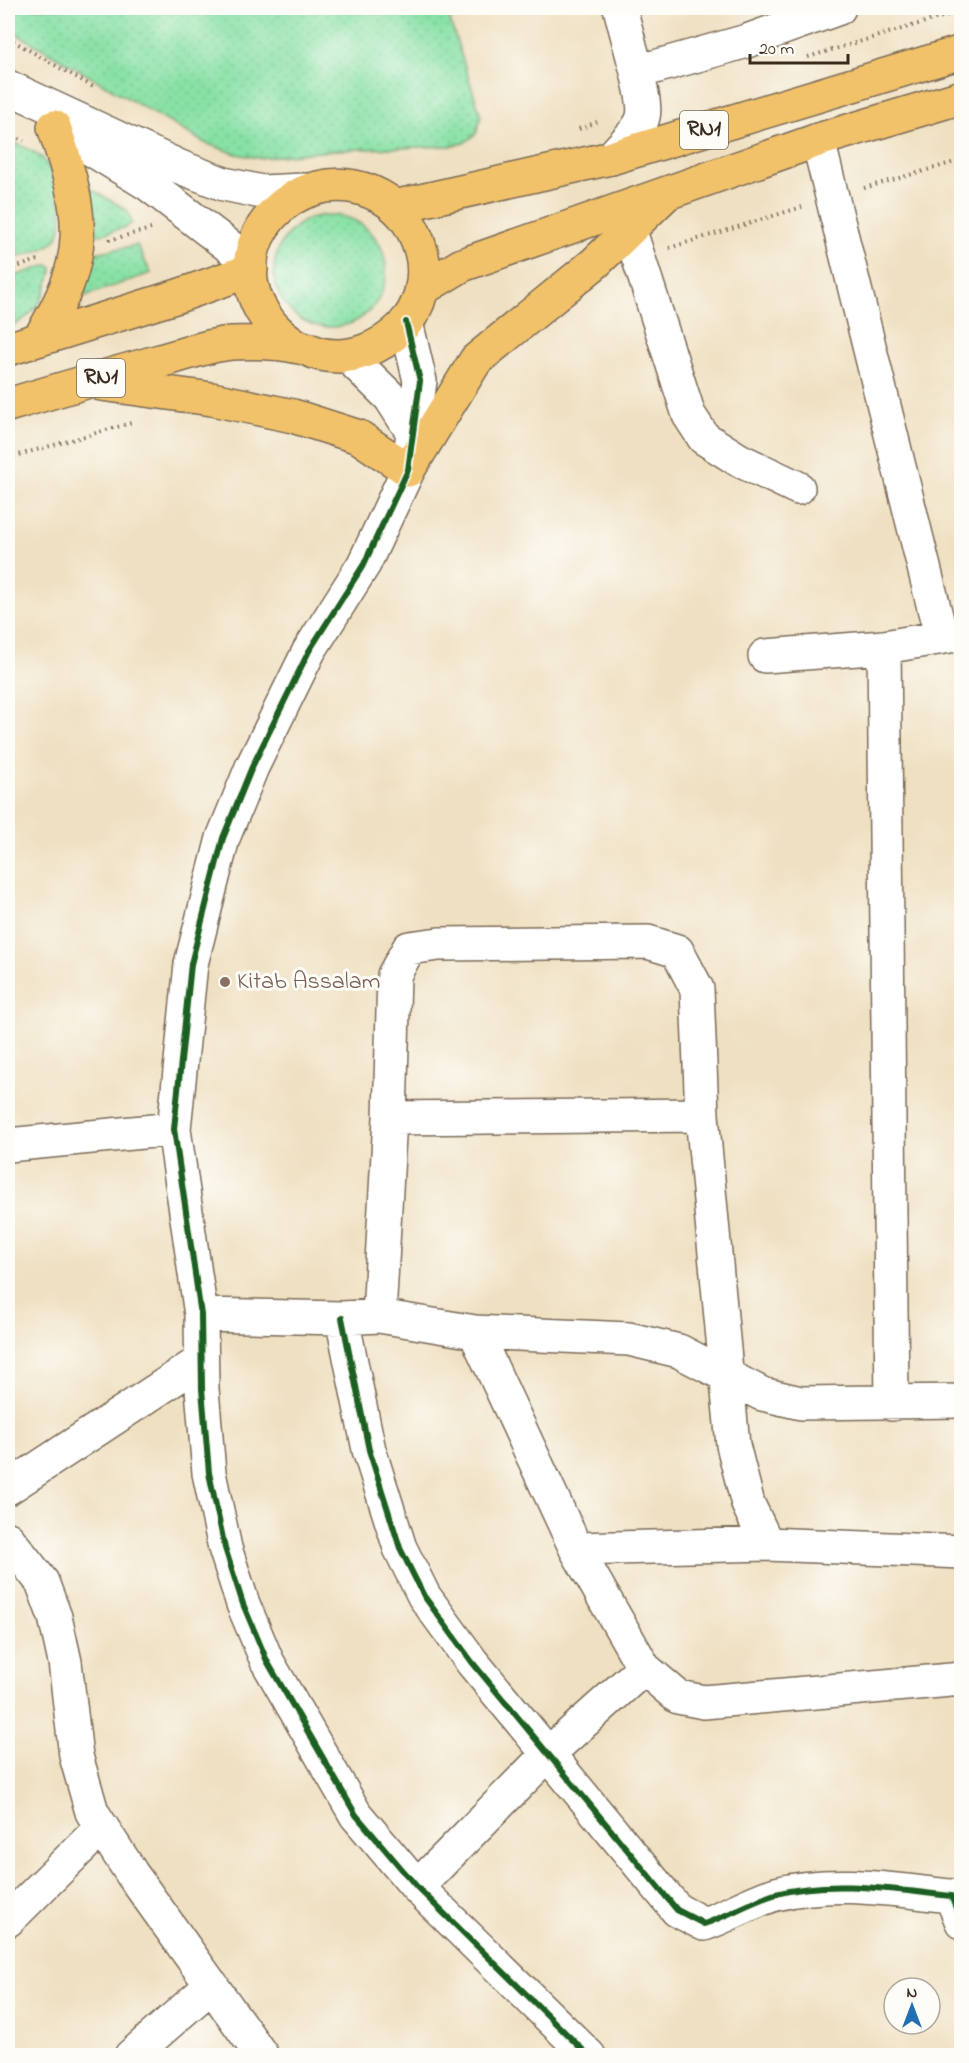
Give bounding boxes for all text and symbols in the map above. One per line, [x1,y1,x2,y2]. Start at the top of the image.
scale bar [750,27,848,65]
text: 20 m [759,37,794,63]
road number: RN1 [680,111,728,149]
road number: RN1 [77,359,125,397]
place label: Kitab Assalam [237,965,380,1000]
marker: Kitab Assalam [218,975,232,989]
north arrow [882,1976,942,2036]
text: N [907,1981,918,2005]

